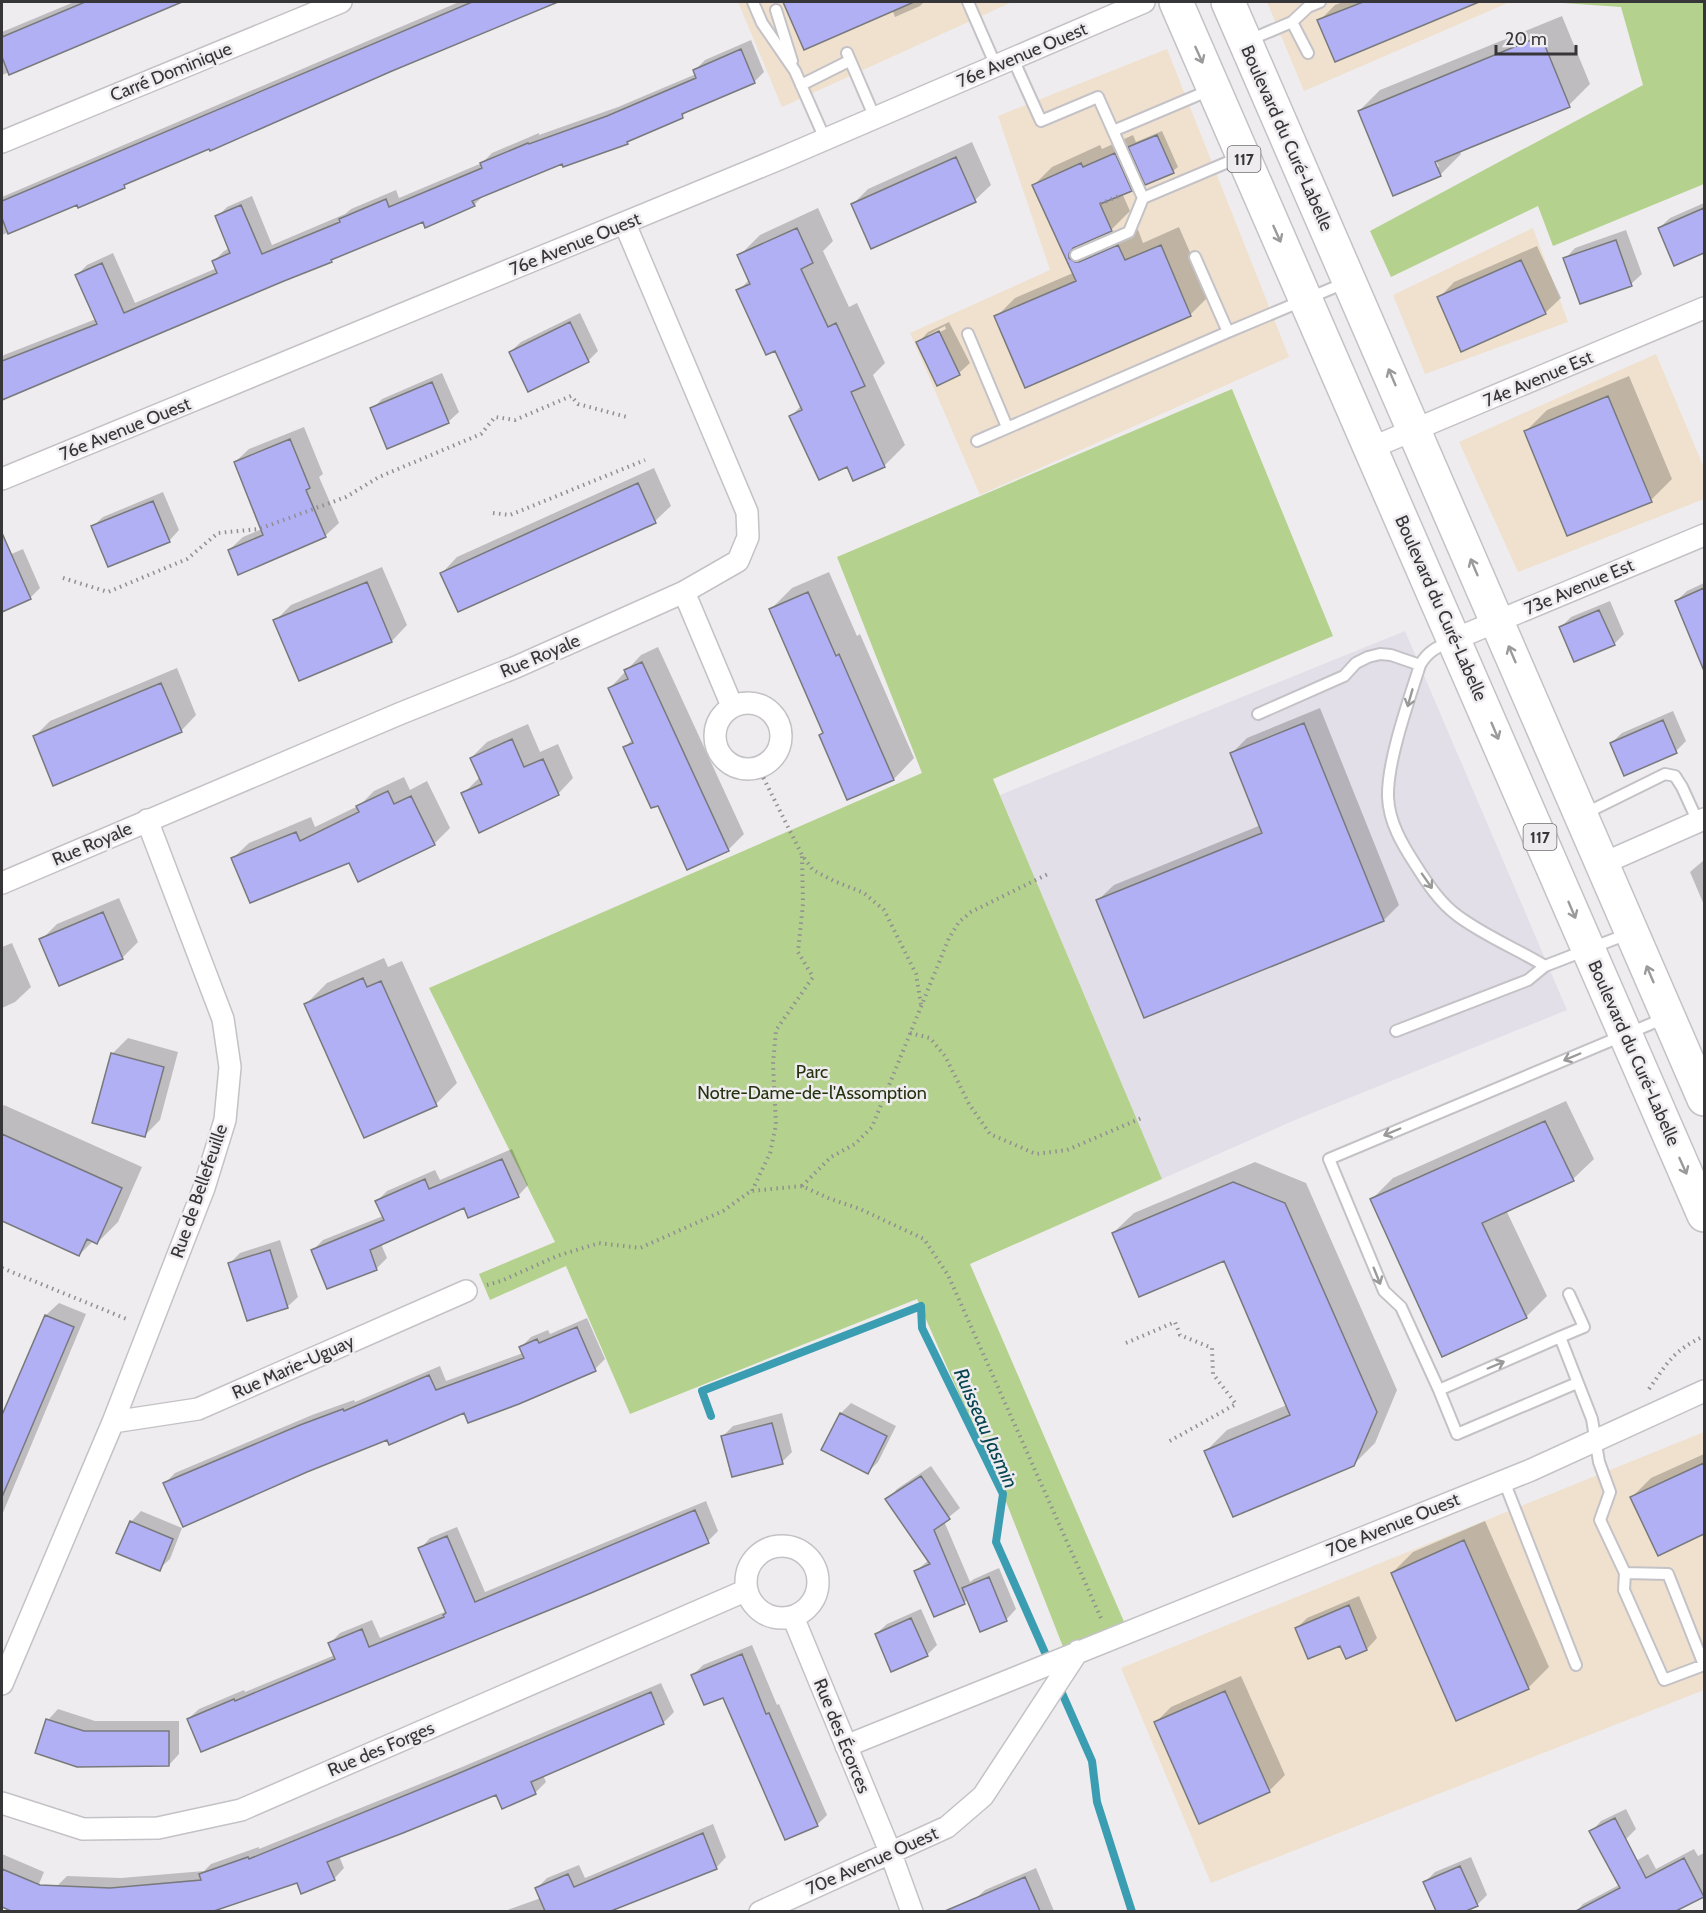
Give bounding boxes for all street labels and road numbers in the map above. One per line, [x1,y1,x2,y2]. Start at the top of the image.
street label: 76e Avenue Ouest [954,18,1090,92]
street label: Carré Dominique [107,38,235,106]
street label: Boulevard du Curé-Labelle [1236,42,1338,234]
road number: 117 [1228,146,1260,172]
street label: 76e Avenue Ouest [506,208,644,280]
street label: 74e Avenue Est [1480,346,1596,412]
street label: 76e Avenue Ouest [56,393,194,465]
street label: Boulevard du Curé-Labelle [1390,512,1492,704]
street label: 73e Avenue Est [1521,554,1637,620]
street label: Rue Royale [497,629,583,683]
street label: Rue Royale [49,817,135,871]
road number: 117 [1524,824,1556,850]
street label: Boulevard du Curé-Labelle [1583,957,1685,1149]
street label: Rue de Bellefeuille [166,1121,232,1261]
street label: Rue Marie-Uguay [229,1330,357,1404]
street label: 70e Avenue Ouest [1323,1488,1463,1562]
street label: Rue des Écorces [809,1675,875,1797]
street label: Rue des Forges [324,1717,438,1781]
street label: 70e Avenue Ouest [803,1822,941,1900]

